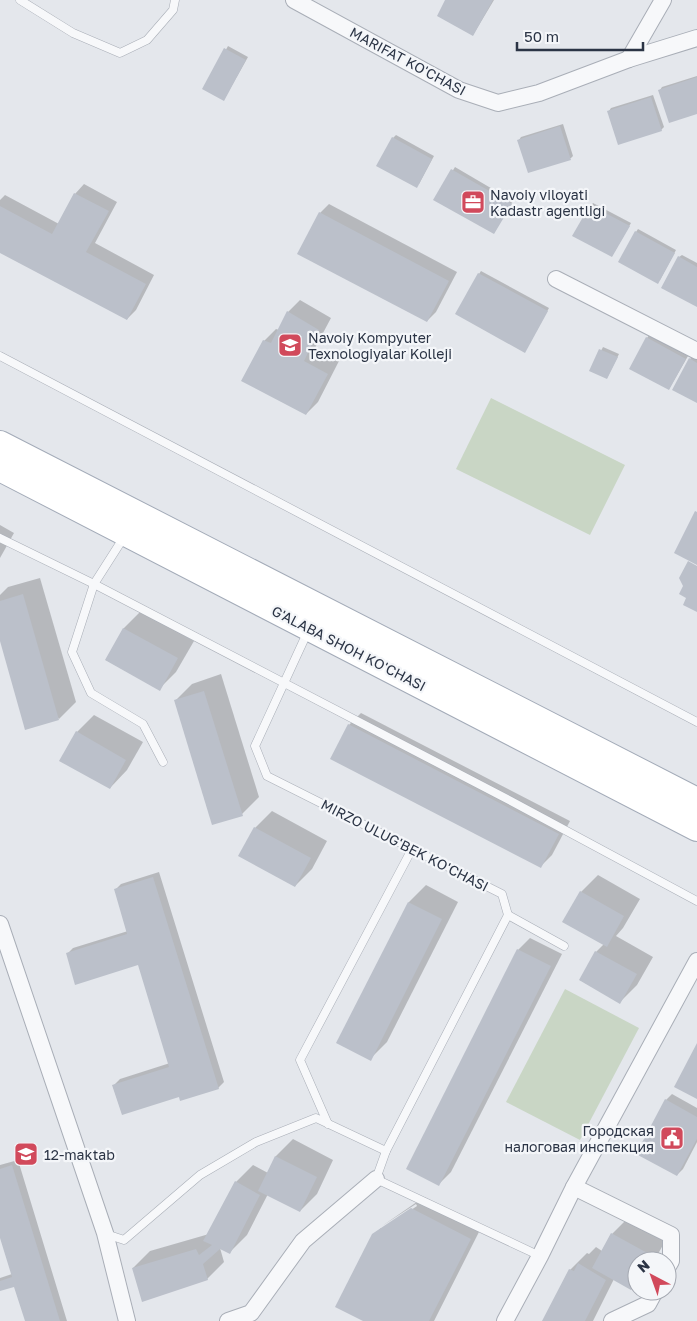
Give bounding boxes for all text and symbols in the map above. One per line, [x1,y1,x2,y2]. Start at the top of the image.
scale bar [517,20,643,52]
street label: MARIFAT KO'CHASI [347,23,469,99]
text: 50 m [524,27,559,45]
place label: Navoiy viloyati Kadastr agentligi [490,186,605,219]
office icon: Navoiy viloyati Kadastr agentligi [460,189,486,215]
place label: Navoiy Kompyuter Texnologiyalar Kolleji [308,329,452,362]
school or university icon: Navoiy Kompyuter Texnologiyalar Kolleji [277,332,303,358]
street label: G'ALABA SHOH KO'CHASI [269,602,429,694]
street label: MIRZO ULUG'BEK KO'CHASI [318,795,492,895]
place label: Городская налоговая инспекция [504,1122,654,1155]
public building icon: Городская налоговая инспекция [659,1125,685,1151]
school or university icon: 12-maktab [13,1141,39,1167]
place label: 12-maktab [44,1146,115,1163]
north arrow [627,1251,677,1301]
text: N [634,1256,653,1276]

